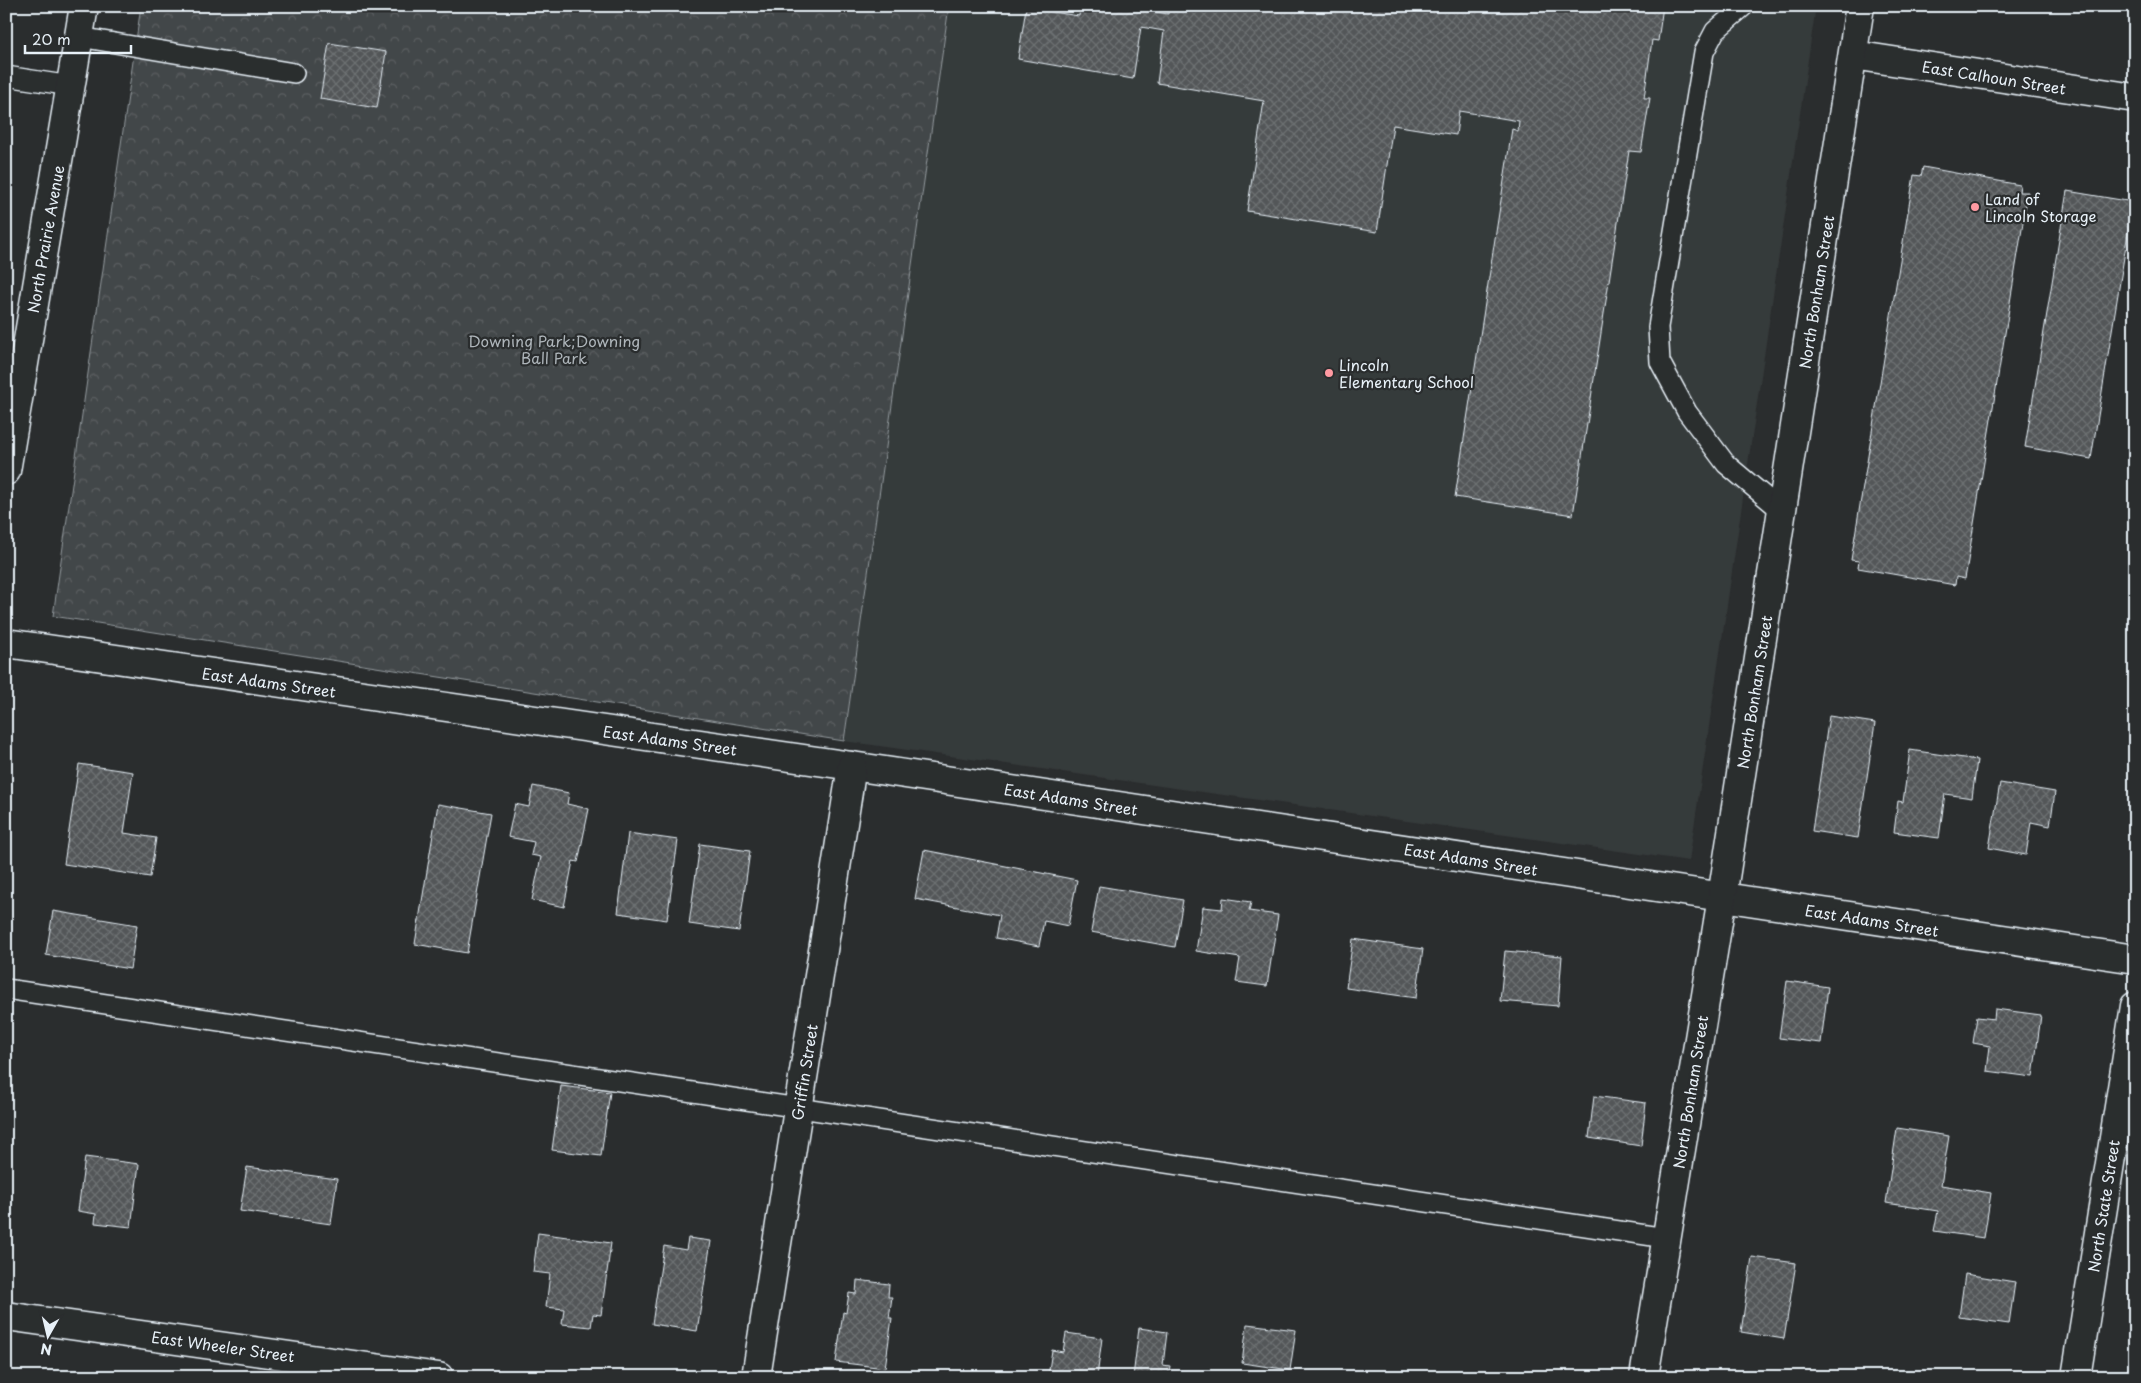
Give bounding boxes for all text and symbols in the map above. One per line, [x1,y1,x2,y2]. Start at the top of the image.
scale bar [25,22,131,54]
text: 20 m [32,27,71,50]
street label: East Calhoun Street [1921,54,2067,100]
street label: North Prairie Avenue [21,163,69,315]
place label: Land of Lincoln Storage [1985,187,2096,227]
marker: Land of Lincoln Storage [1969,201,1981,213]
street label: North Bonham Street [1793,214,1839,370]
park label: Downing Park;Downing Ball Park [468,329,640,369]
place label: Lincoln Elementary School [1339,353,1474,393]
marker: Lincoln Elementary School [1323,367,1335,379]
street label: North Bonham Street [1731,614,1777,770]
street label: East Adams Street [201,661,337,703]
street label: East Adams Street [602,719,738,761]
street label: East Adams Street [1003,777,1139,821]
street label: East Adams Street [1403,837,1539,881]
street label: East Adams Street [1804,898,1940,942]
street label: North Bonham Street [1667,1014,1713,1170]
street label: Griffin Street [785,1022,823,1122]
street label: North State Street [2081,1138,2125,1274]
north arrow [22,1310,72,1360]
street label: East Wheeler Street [150,1325,296,1367]
text: N [39,1338,53,1361]

